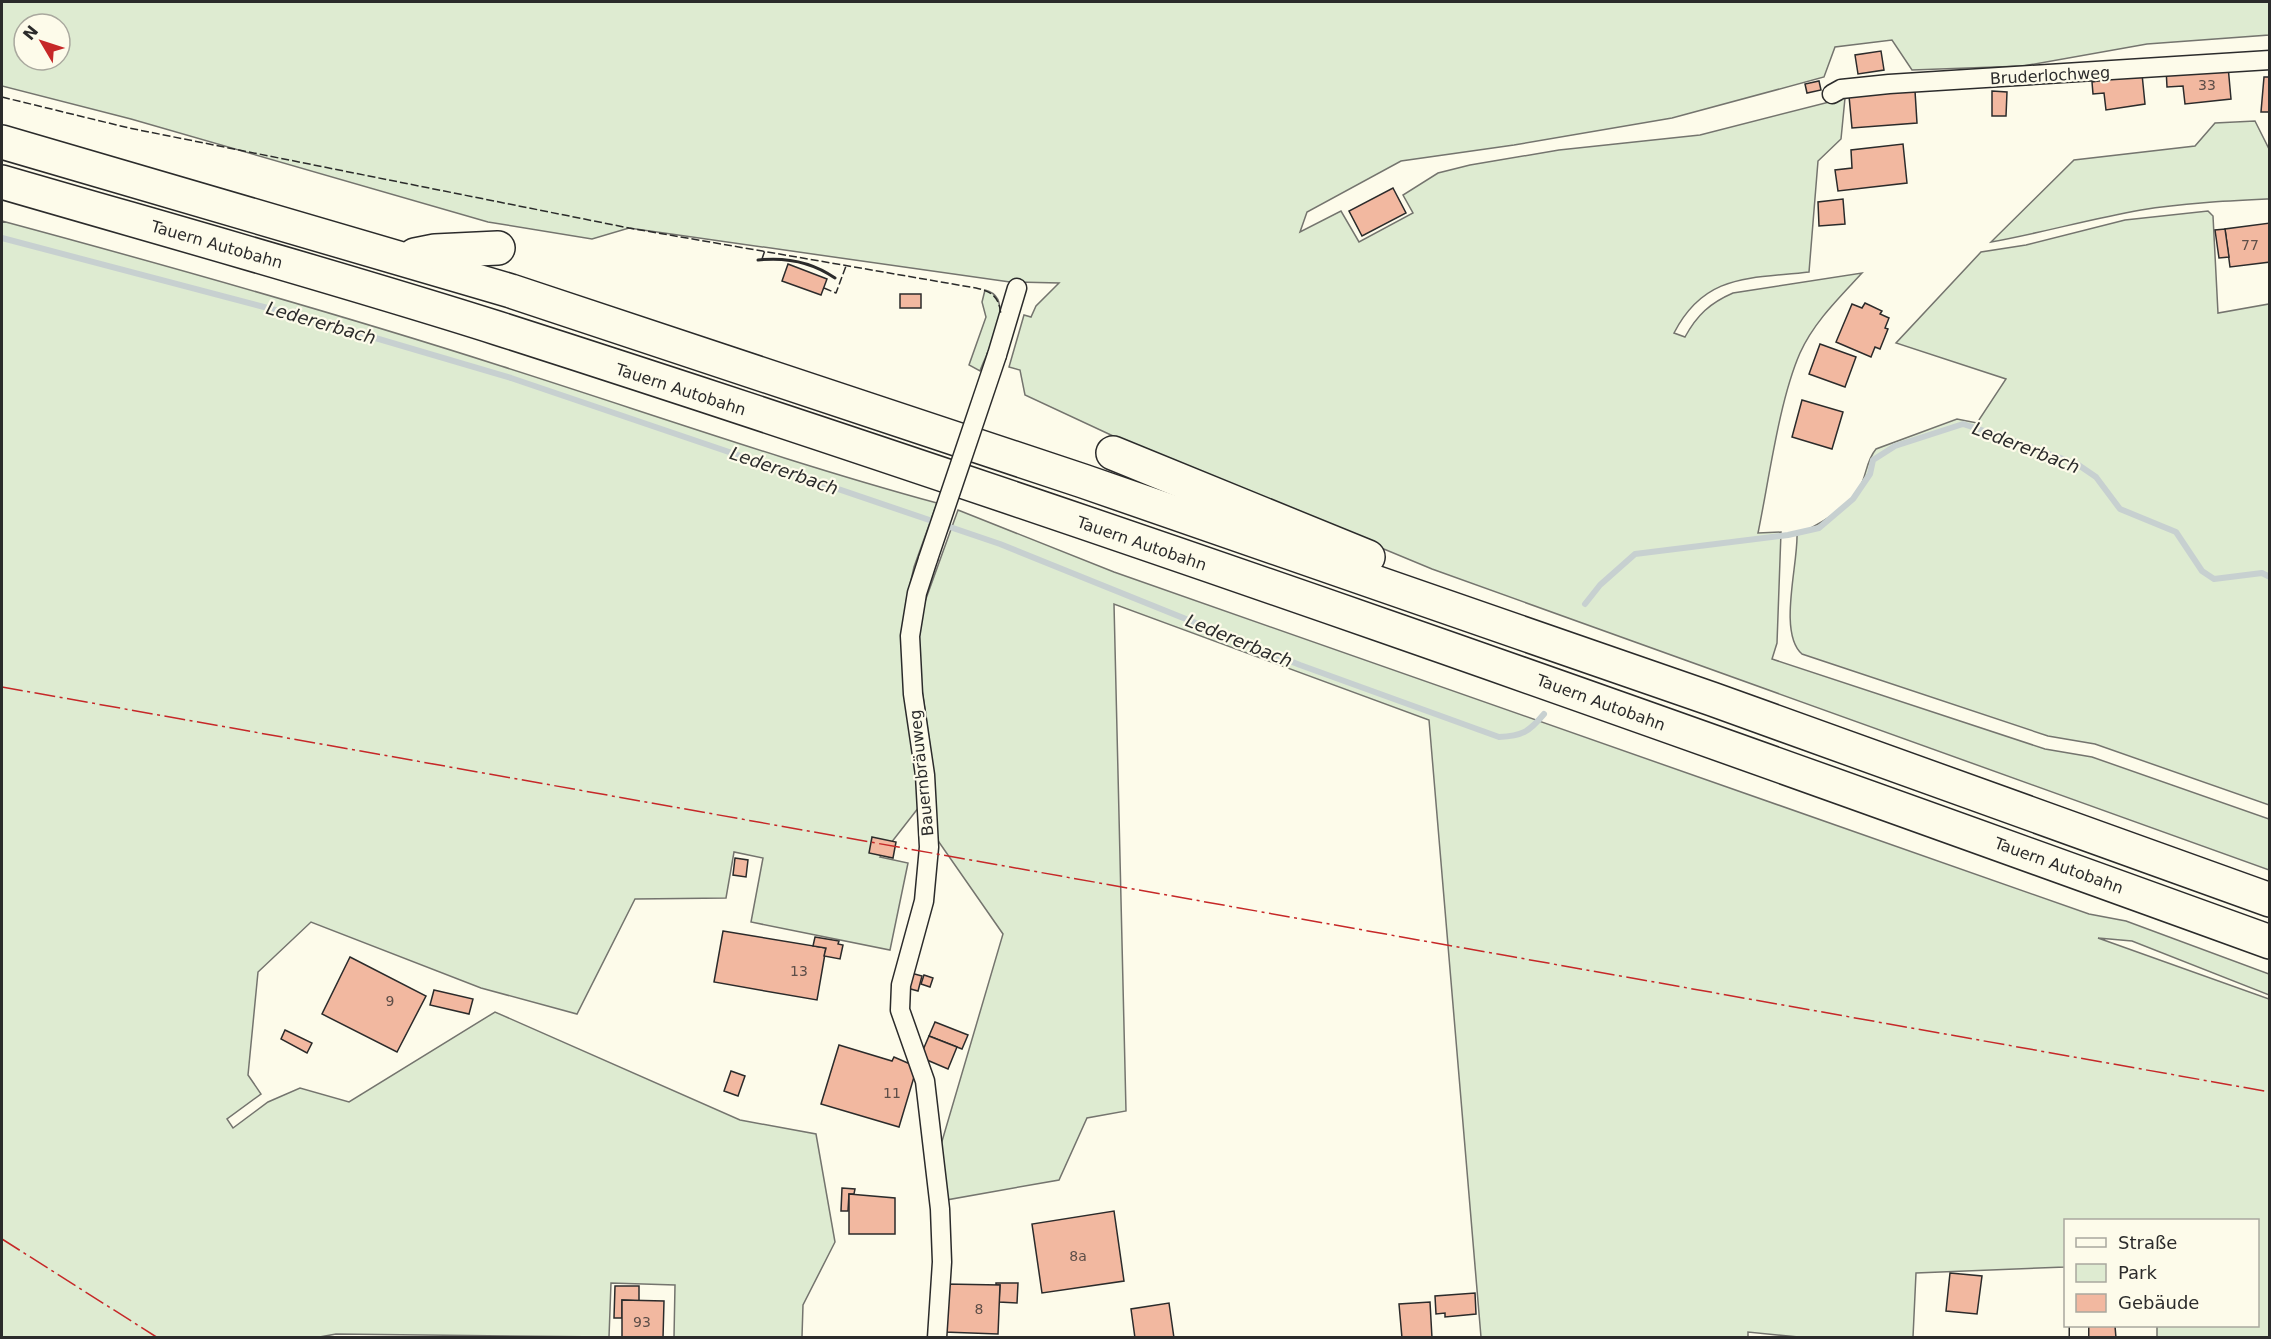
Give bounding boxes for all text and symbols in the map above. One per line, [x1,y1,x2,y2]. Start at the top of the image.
north arrow [12,12,72,72]
text: N [19,22,42,44]
street label: Bruderlochweg [1989,63,2111,88]
house number: 33 [2198,77,2216,93]
street label: Tauern Autobahn [148,216,285,272]
house number: 77 [2241,237,2259,253]
water label: Ledererbach [264,297,378,348]
street label: Tauern Autobahn [612,359,748,419]
water label: Ledererbach [1970,417,2083,478]
water label: Ledererbach [727,442,841,499]
street label: Tauern Autobahn [1074,512,1209,575]
water label: Ledererbach [1183,610,1296,671]
street label: Tauern Autobahn [1533,670,1668,735]
street label: Bauernbräuweg [905,709,938,837]
street label: Tauern Autobahn [1991,833,2126,898]
house number: 13 [790,963,808,979]
house number: 9 [386,993,394,1009]
house number: 11 [883,1085,901,1101]
legend [2064,1219,2259,1327]
text: Straße [2118,1232,2177,1253]
house number: 8a [1069,1248,1087,1264]
text: Park [2118,1262,2157,1283]
text: Gebäude [2118,1292,2199,1313]
house number: 8 [975,1301,983,1317]
house number: 93 [633,1314,651,1330]

